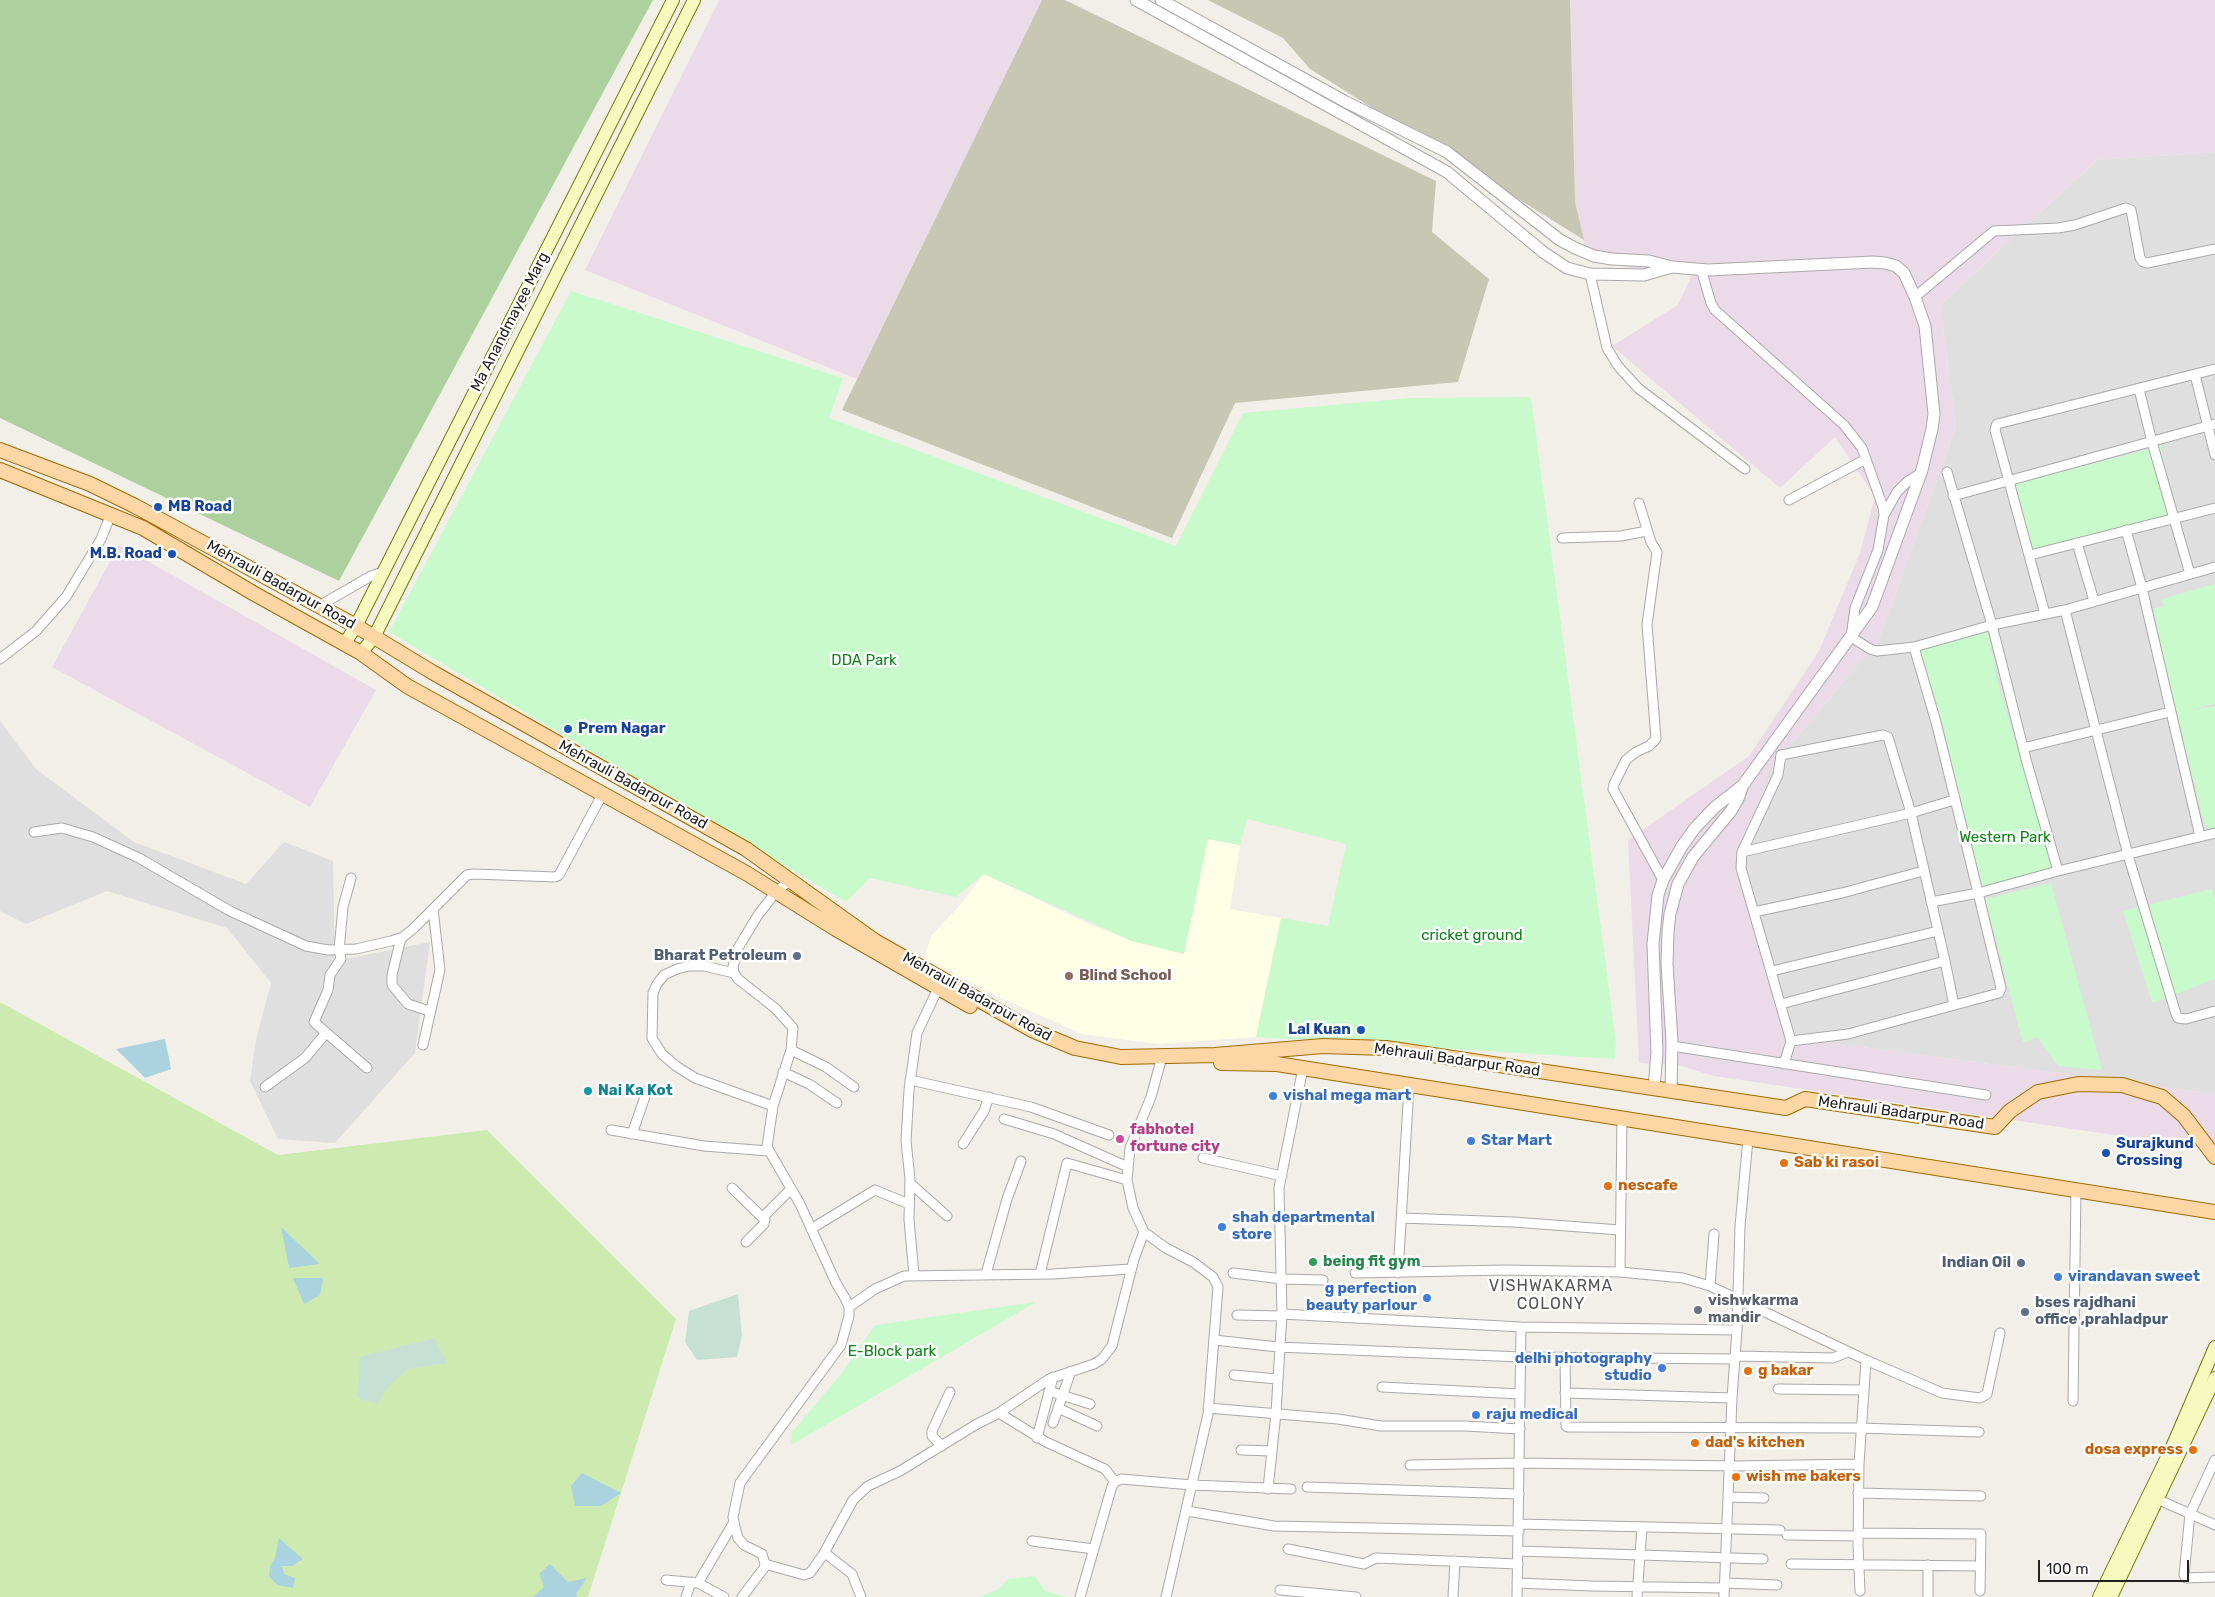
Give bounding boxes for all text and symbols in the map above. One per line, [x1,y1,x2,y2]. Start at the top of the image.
street label: Ma Anandmayee Marg [467,249,553,395]
place label: MB Road [168,498,232,516]
marker: MB Road [152,501,164,513]
street label: Mehrauli Badarpur Road [203,537,359,633]
place label: M.B. Road [90,545,162,563]
marker: M.B. Road [166,548,178,560]
park label: DDA Park [831,652,897,670]
place label: Prem Nagar [578,720,666,738]
marker: Prem Nagar [562,723,574,735]
street label: Mehrauli Badarpur Road [555,737,711,833]
park label: Western Park [1959,829,2051,847]
park label: cricket ground [1421,927,1523,945]
place label: Bharat Petroleum [654,947,787,965]
street label: Mehrauli Badarpur Road [899,949,1055,1045]
marker: Bharat Petroleum [791,950,803,962]
place label: Blind School [1079,967,1172,985]
marker: Blind School [1063,970,1075,982]
place label: Lal Kuan [1288,1021,1351,1039]
marker: Lal Kuan [1355,1024,1367,1036]
street label: Mehrauli Badarpur Road [1373,1039,1541,1081]
place label: Nai Ka Kot [598,1082,673,1100]
marker: Nai Ka Kot [582,1085,594,1097]
place label: vishal mega mart [1283,1087,1411,1105]
marker: vishal mega mart [1267,1090,1279,1102]
street label: Mehrauli Badarpur Road [1817,1092,1985,1134]
place label: fabhotel fortune city [1130,1121,1220,1156]
place label: Star Mart [1481,1132,1552,1150]
marker: fabhotel fortune city [1114,1133,1126,1145]
marker: Star Mart [1465,1135,1477,1147]
place label: Surajkund Crossing [2116,1135,2194,1170]
marker: Surajkund Crossing [2100,1147,2112,1159]
place label: Sab ki rasoi [1794,1154,1879,1172]
marker: Sab ki rasoi [1778,1157,1790,1169]
place label: nescafe [1618,1177,1678,1195]
marker: nescafe [1602,1180,1614,1192]
place label: shah departmental store [1232,1209,1375,1244]
marker: shah departmental store [1216,1221,1228,1233]
place label: being fit gym [1323,1253,1421,1271]
place label: Indian Oil [1942,1254,2011,1272]
marker: being fit gym [1307,1256,1319,1268]
marker: Indian Oil [2015,1257,2027,1269]
place label: virandavan sweet [2068,1268,2200,1286]
marker: virandavan sweet [2052,1271,2064,1283]
district label: VISHWAKARMA COLONY [1487,1276,1615,1314]
place label: g perfection beauty parlour [1306,1280,1417,1315]
marker: g perfection beauty parlour [1421,1292,1433,1304]
place label: vishwkarma mandir [1708,1292,1799,1327]
place label: bses rajdhani office ,prahladpur [2035,1294,2168,1329]
marker: vishwkarma mandir [1692,1304,1704,1316]
marker: bses rajdhani office ,prahladpur [2019,1306,2031,1318]
park label: E-Block park [848,1343,936,1361]
place label: delhi photography studio [1515,1350,1652,1385]
marker: delhi photography studio [1656,1362,1668,1374]
place label: g bakar [1758,1362,1813,1380]
marker: g bakar [1742,1365,1754,1377]
place label: raju medical [1486,1406,1578,1424]
marker: raju medical [1470,1409,1482,1421]
place label: dad's kitchen [1705,1434,1805,1452]
marker: dad's kitchen [1689,1437,1701,1449]
place label: dosa express [2085,1441,2183,1459]
marker: dosa express [2187,1444,2199,1456]
place label: wish me bakers [1746,1468,1861,1486]
marker: wish me bakers [1730,1471,1742,1483]
scale bar [2040,1550,2191,1582]
text: 100 m [2046,1560,2088,1578]

